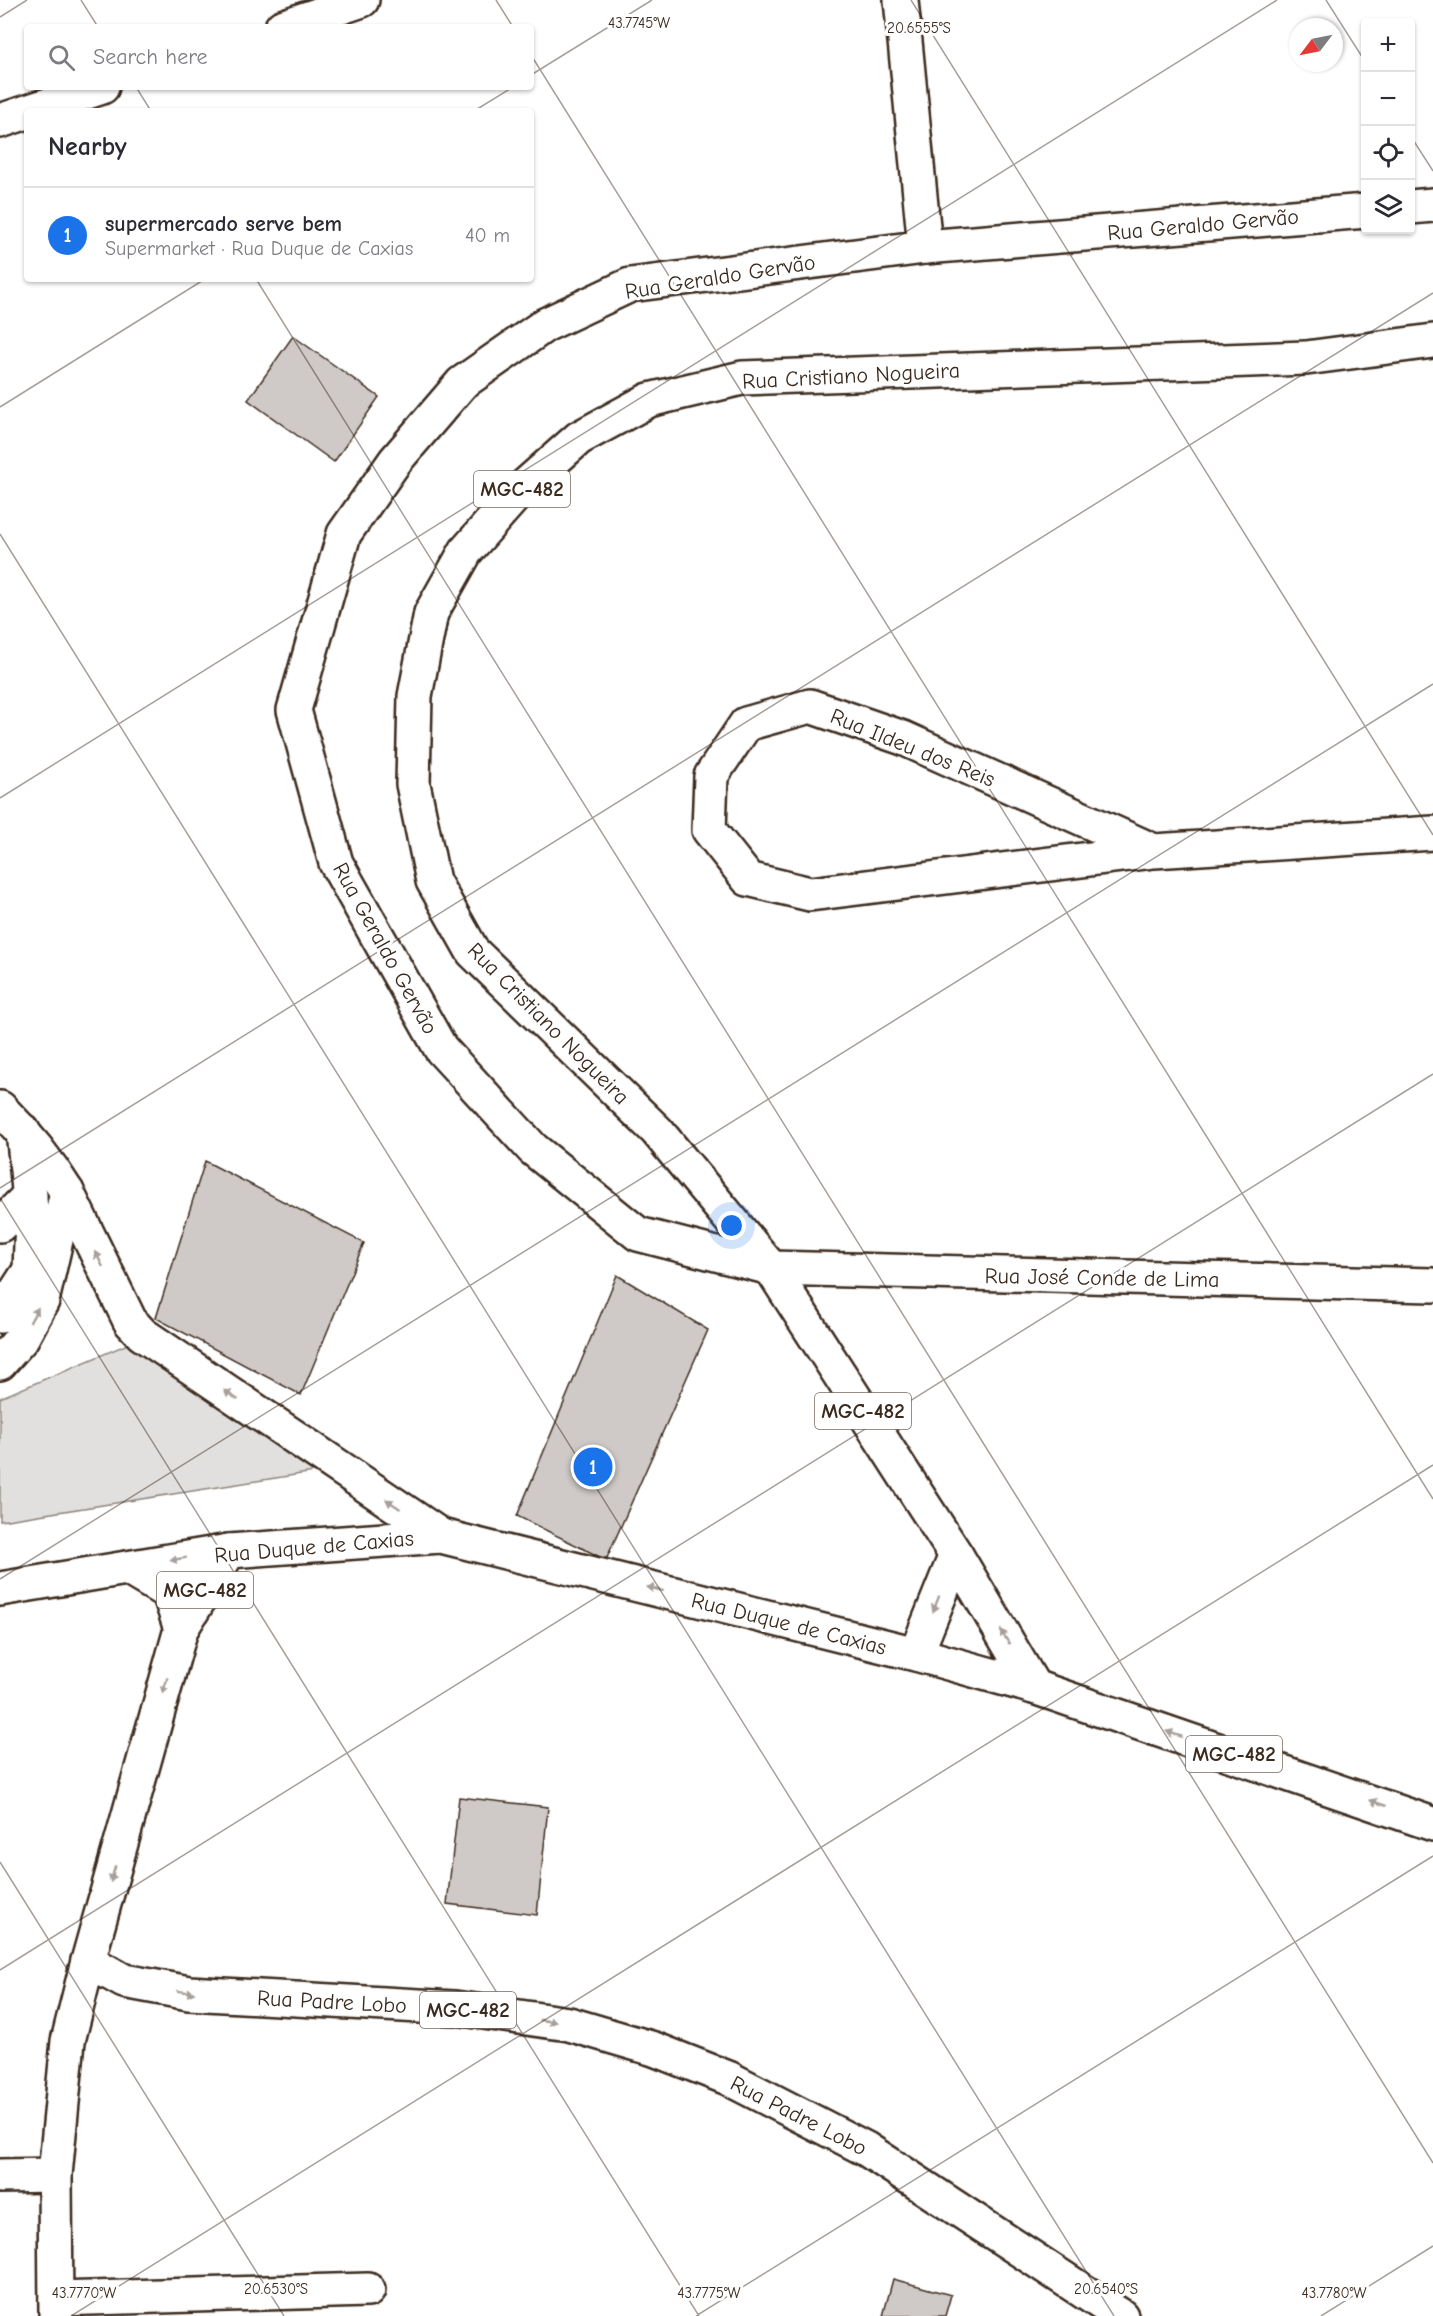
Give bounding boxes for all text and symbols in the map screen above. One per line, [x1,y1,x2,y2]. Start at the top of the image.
text: 43.7745°W [608,14,670,32]
north arrow [1289,18,1343,72]
map controls [1361,18,1415,234]
button: + [1361,18,1415,72]
text: 20.6555°S [887,19,951,37]
search box [24,24,534,90]
icon: search [45,41,78,74]
text: Search here [93,44,208,70]
button: − [1361,72,1415,126]
button: locate [1361,126,1415,180]
text: Nearby [48,132,127,162]
button: layers [1361,180,1415,234]
street label: Rua Geraldo Gervão [1106,204,1300,246]
text: supermercado serve bem [105,211,342,237]
text: 1 [64,224,71,247]
text: 40 m [465,224,510,247]
text: Supermarket · Rua Duque de Caxias [105,237,413,260]
street label: Rua Geraldo Gervão [623,249,817,305]
street label: Rua Cristiano Nogueira [742,357,961,395]
road number: MGC-482 [474,471,570,507]
street label: Rua Ildeu dos Reis [826,703,999,793]
street label: Rua Geraldo Gervão [327,858,443,1039]
street label: Rua Cristiano Nogueira [462,937,635,1110]
your location [717,1211,746,1240]
one-way arrow [95,1250,104,1267]
street label: Rua José Conde de Lima [984,1263,1220,1293]
one-way arrow [29,1307,39,1324]
one-way arrow [223,1389,239,1400]
road number: MGC-482 [815,1393,911,1429]
pin: 1 [574,1444,612,1490]
one-way arrow [384,1498,401,1509]
street label: Rua Duque de Caxias [213,1525,415,1569]
one-way arrow [168,1555,187,1564]
road number: MGC-482 [157,1572,253,1608]
one-way arrow [646,1584,664,1594]
street label: Rua Duque de Caxias [689,1587,889,1661]
one-way arrow [931,1595,940,1613]
one-way arrow [999,1629,1010,1645]
one-way arrow [160,1677,169,1695]
one-way arrow [1165,1729,1183,1738]
road number: MGC-482 [1186,1736,1282,1772]
one-way arrow [1369,1798,1387,1807]
one-way arrow [108,1865,117,1883]
street label: Rua Padre Lobo [256,1985,407,2019]
one-way arrow [177,1987,196,1996]
road number: MGC-482 [420,1992,516,2028]
one-way arrow [539,2017,558,2026]
street label: Rua Padre Lobo [726,2070,871,2161]
text: 20.6530°S [244,2280,308,2298]
text: 20.6540°S [1074,2280,1138,2298]
text: 43.7770°W [52,2284,116,2302]
text: 43.7775°W [677,2284,741,2302]
text: 43.7780°W [1302,2284,1366,2302]

